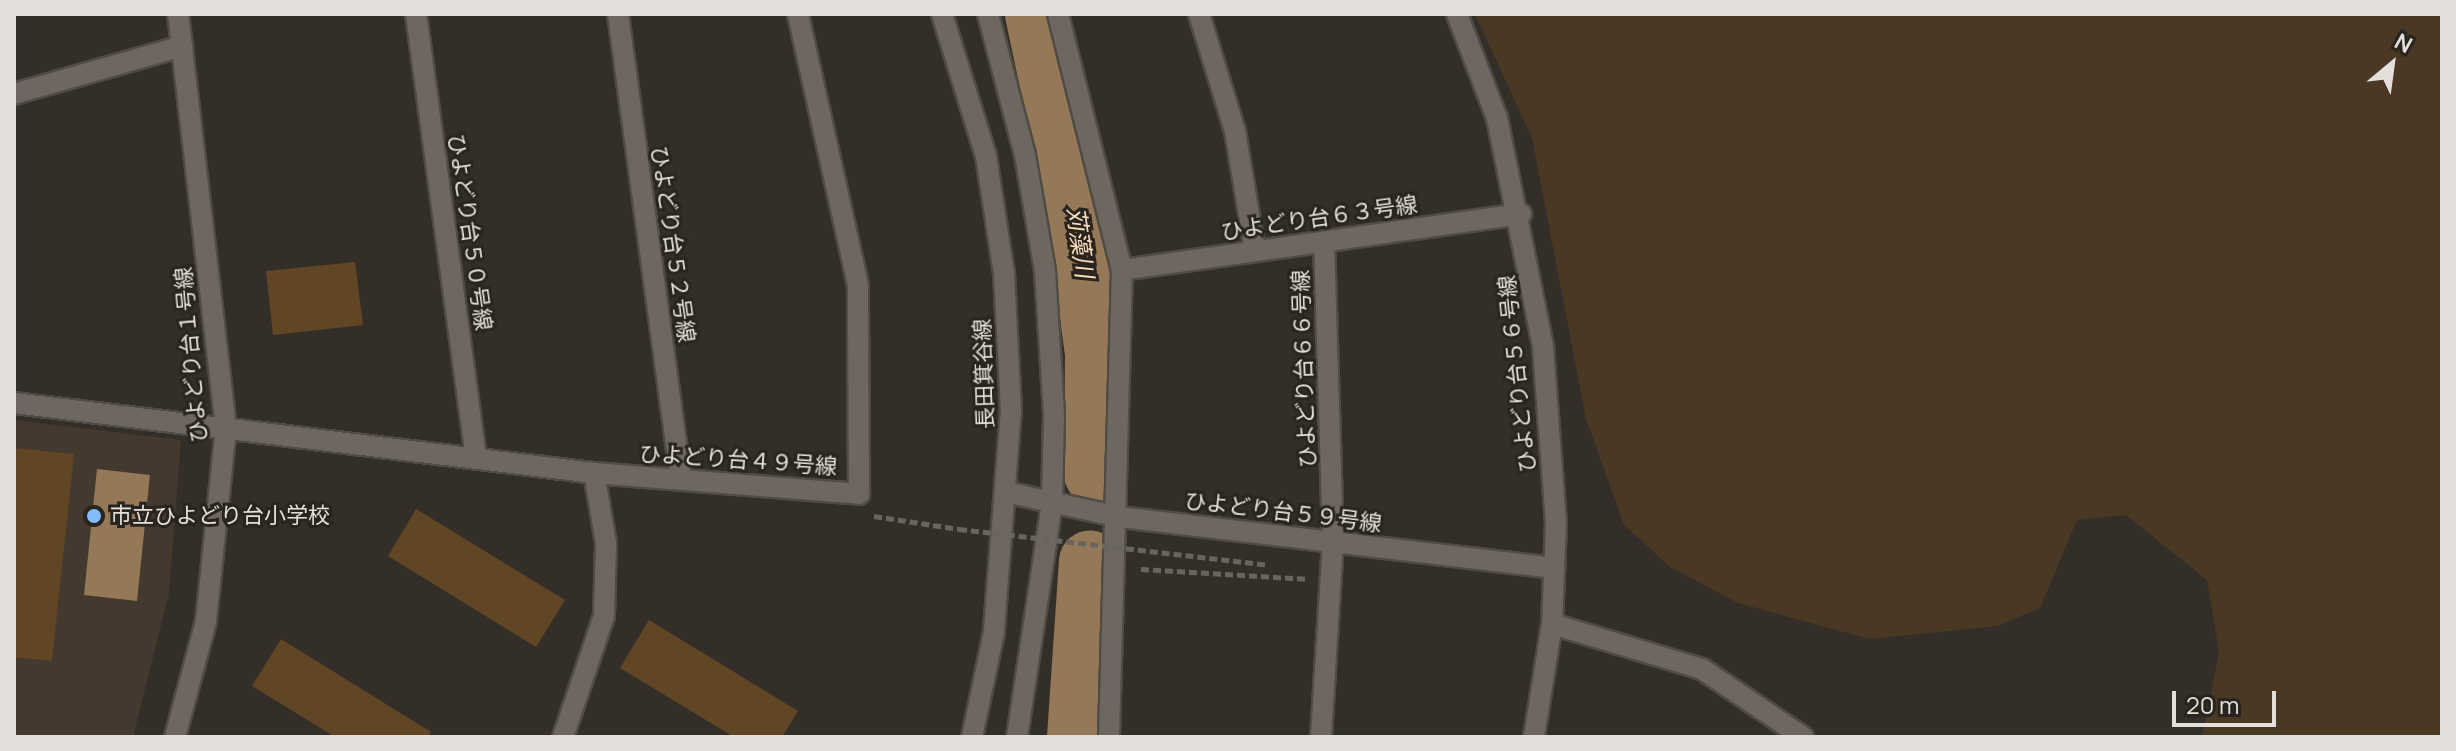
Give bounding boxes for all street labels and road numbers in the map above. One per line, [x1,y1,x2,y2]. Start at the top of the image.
street label: ひよどり台５０号線 [443,132,497,332]
street label: ひよどり台５２号線 [646,144,700,344]
street label: ひよどり台６３号線 [1219,191,1419,245]
street label: ひよどり台１号線 [170,266,212,444]
street label: ひよどり台６６号線 [1287,270,1321,468]
street label: ひよどり台５６号線 [1494,274,1540,474]
street label: 長田箕谷線 [969,319,999,429]
street label: ひよどり台４９号線 [638,440,838,480]
street label: ひよどり台５９号線 [1183,487,1383,537]

